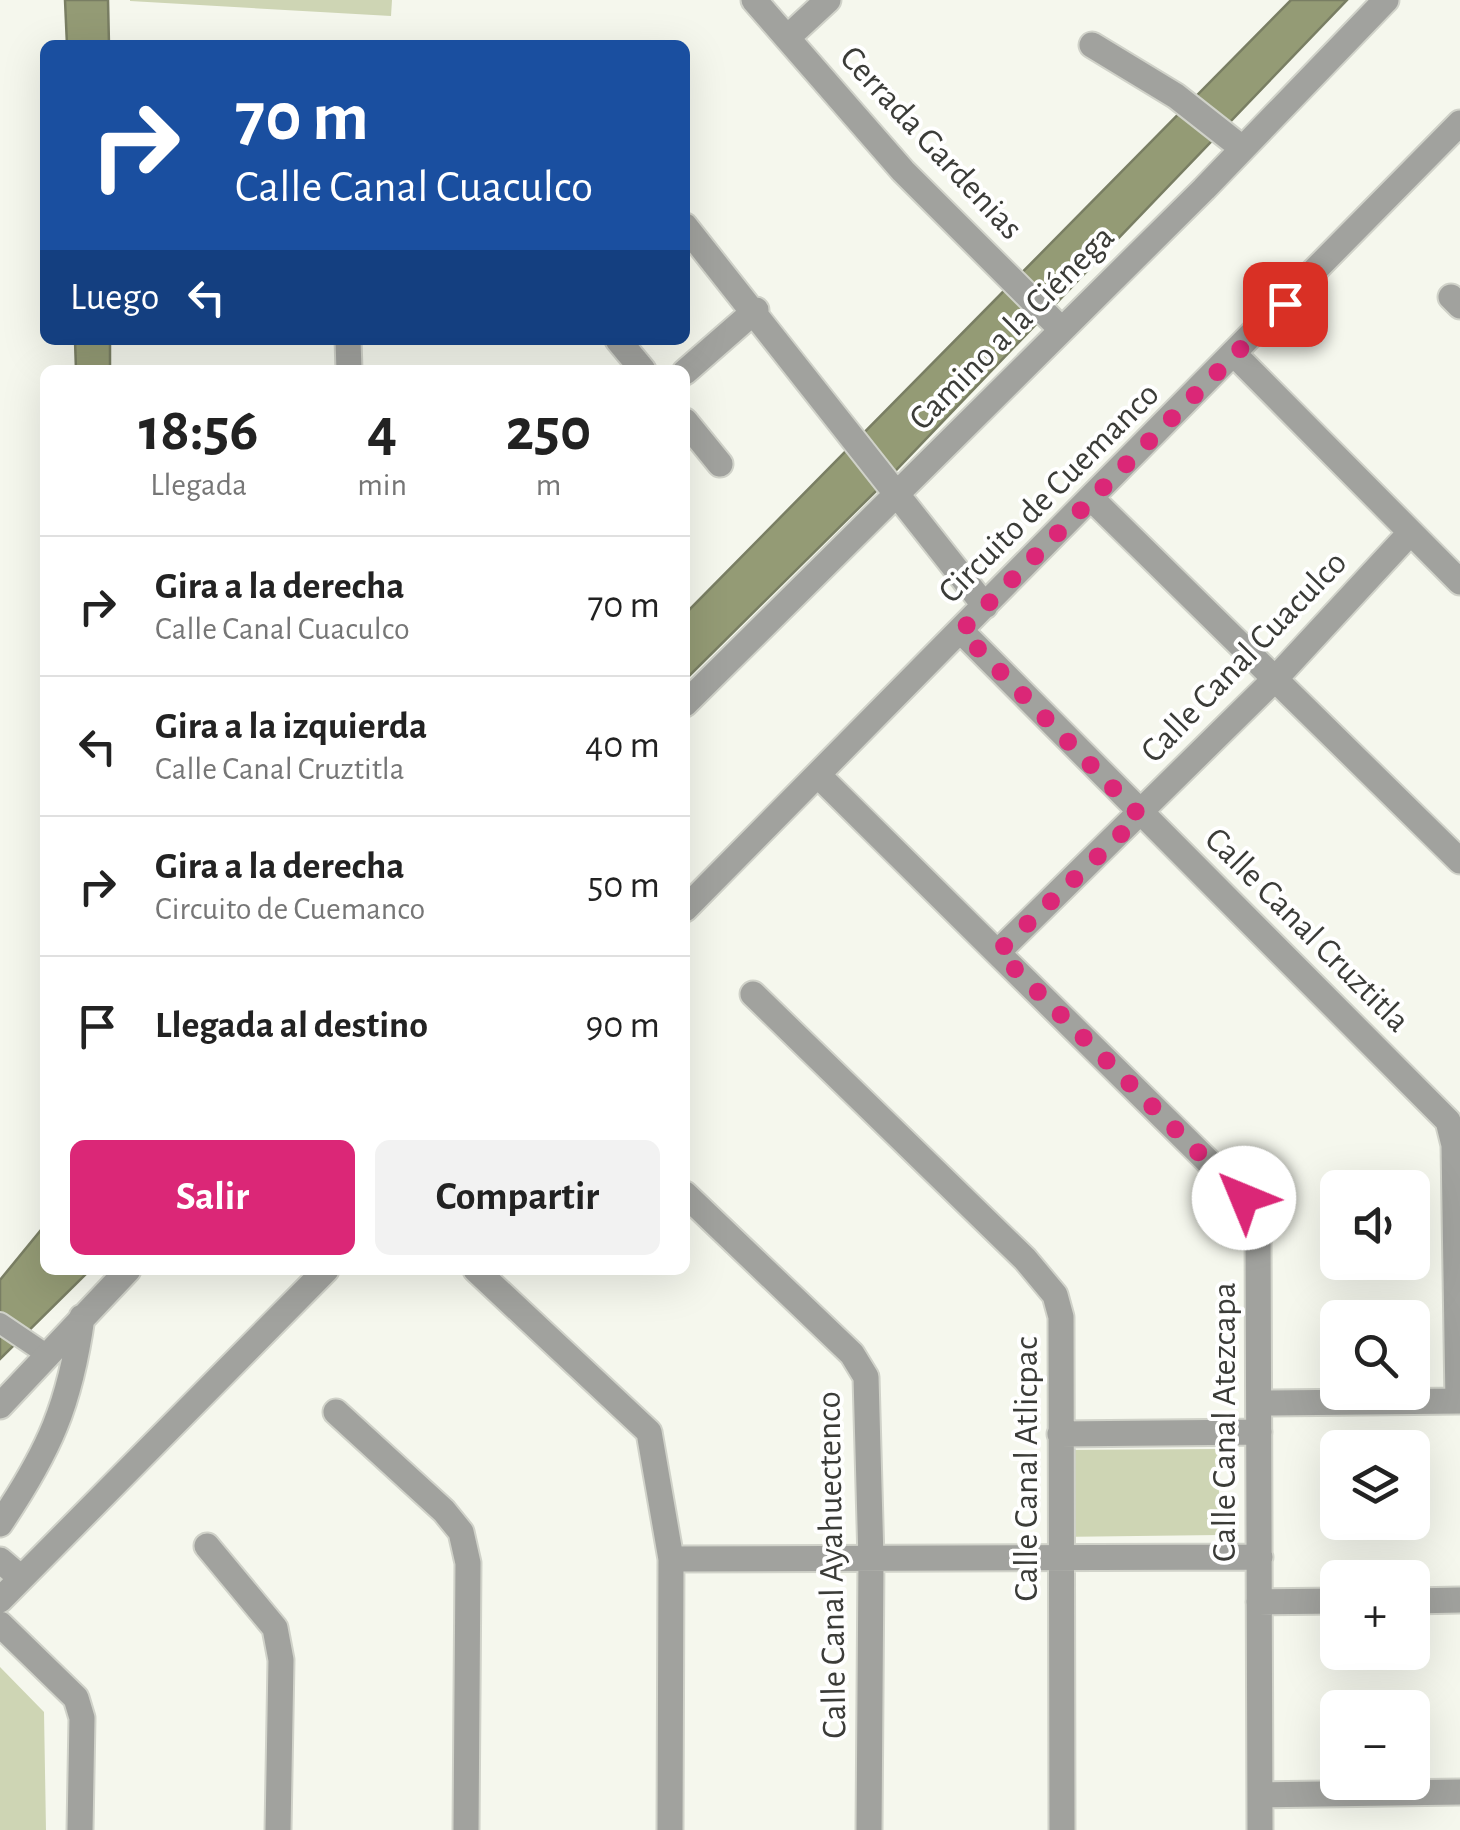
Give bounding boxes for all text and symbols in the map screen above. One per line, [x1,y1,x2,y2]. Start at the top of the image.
street label: Cerrada Gardenias [833,40,1029,246]
icon: right [70,80,200,210]
text: 70 m [235,83,369,153]
text: Calle Canal Cuaculco [235,165,593,210]
street label: Camino a la Ciénega [903,219,1121,437]
pin [1243,262,1328,347]
icon: left [179,270,234,325]
icon: arrive [1258,277,1313,332]
text: Luego [70,279,159,317]
street label: Circuito de Cuemanco [932,376,1166,610]
text: 18:56 [139,401,259,461]
text: 4 [367,401,397,461]
text: 250 [506,401,591,461]
text: Llegada [150,469,247,501]
text: min [357,469,407,501]
text: m [536,469,561,501]
street label: Calle Canal Cuaculco [1135,545,1353,769]
text: Gira a la derecha [155,568,405,606]
icon: right [70,579,125,634]
text: 70 m [587,587,660,625]
text: Calle Canal Cuaculco [155,613,410,645]
text: Gira a la izquierda [155,708,427,746]
icon: left [70,719,125,774]
text: 40 m [585,727,660,765]
text: Calle Canal Cruztitla [155,753,405,785]
street label: Calle Canal Cruztitla [1198,821,1416,1039]
text: Gira a la derecha [155,848,405,886]
icon: right [70,859,125,914]
text: 50 m [587,867,660,905]
text: Circuito de Cuemanco [155,893,425,925]
icon: arrive [70,999,125,1054]
text: Llegada al destino [155,1007,428,1045]
text: 90 m [585,1007,660,1045]
button: Salir [70,1140,355,1255]
button: Compartir [375,1140,660,1255]
position arrow [1192,1146,1296,1250]
map controls [1320,1170,1430,1800]
button: sound [1320,1170,1430,1280]
street label: Calle Canal Atezcapa [1207,1282,1242,1562]
button: search [1320,1300,1430,1410]
street label: Calle Canal Atlicpac [1009,1337,1044,1601]
street label: Calle Canal Ayahuectenco [811,1391,853,1739]
button: layers [1320,1430,1430,1540]
button: + [1320,1560,1430,1670]
button: − [1320,1690,1430,1800]

